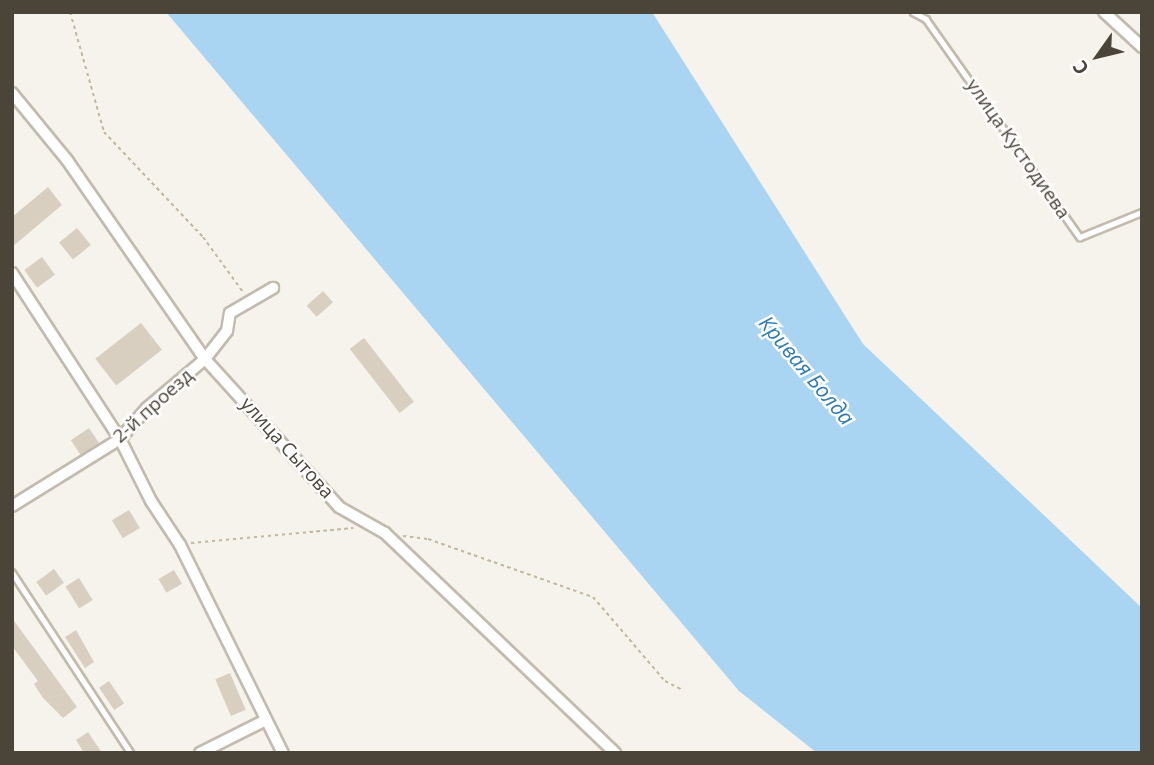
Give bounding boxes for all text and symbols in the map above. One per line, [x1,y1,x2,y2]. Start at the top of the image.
north arrow [1063,21,1133,91]
text: С [1066,55,1095,80]
street label: улица Кустодиева [961,75,1075,223]
water label: Кривая Болда [754,310,860,430]
street label: 2-й проезд [108,364,198,448]
street label: улица Сытова [236,393,338,503]

